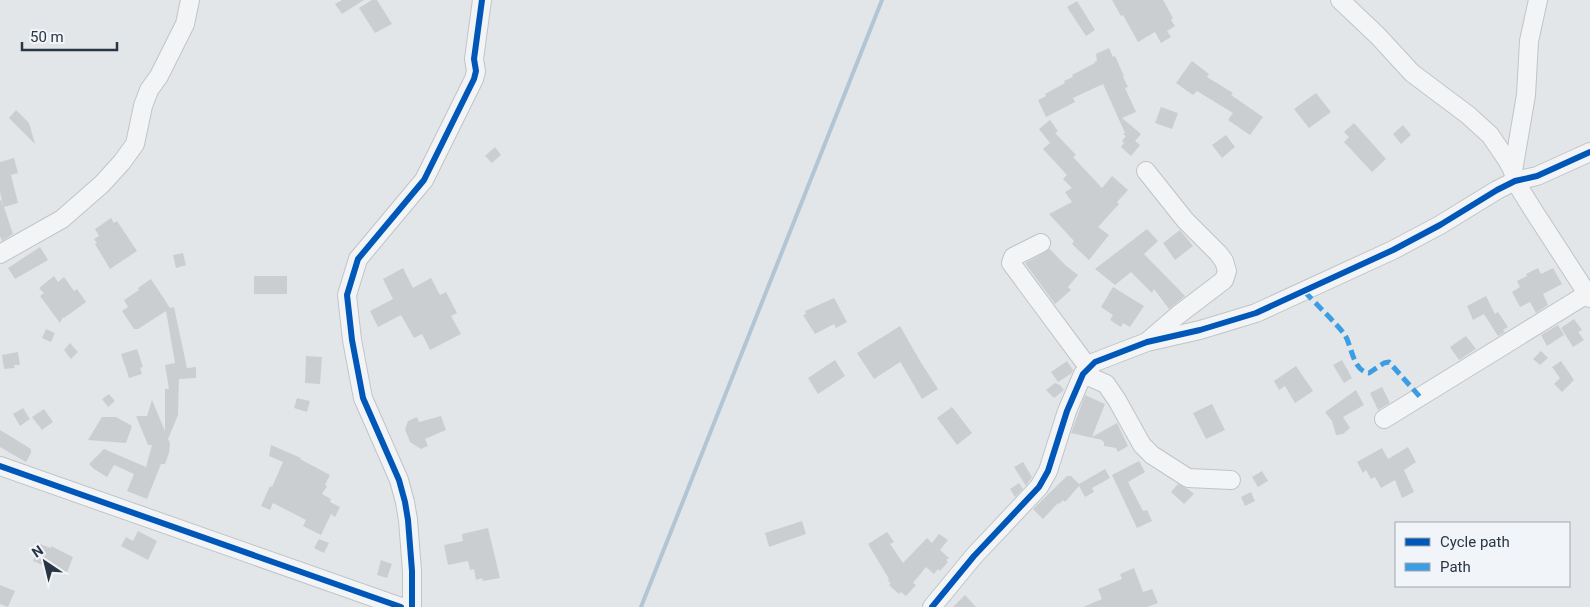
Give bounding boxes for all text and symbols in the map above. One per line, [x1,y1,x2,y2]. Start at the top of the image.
scale bar [22,20,118,52]
text: 50 m [30,28,64,46]
legend [1395,522,1570,587]
text: Cycle path [1440,533,1510,551]
north arrow [20,537,70,587]
text: N [29,542,46,561]
text: Path [1440,558,1471,576]

